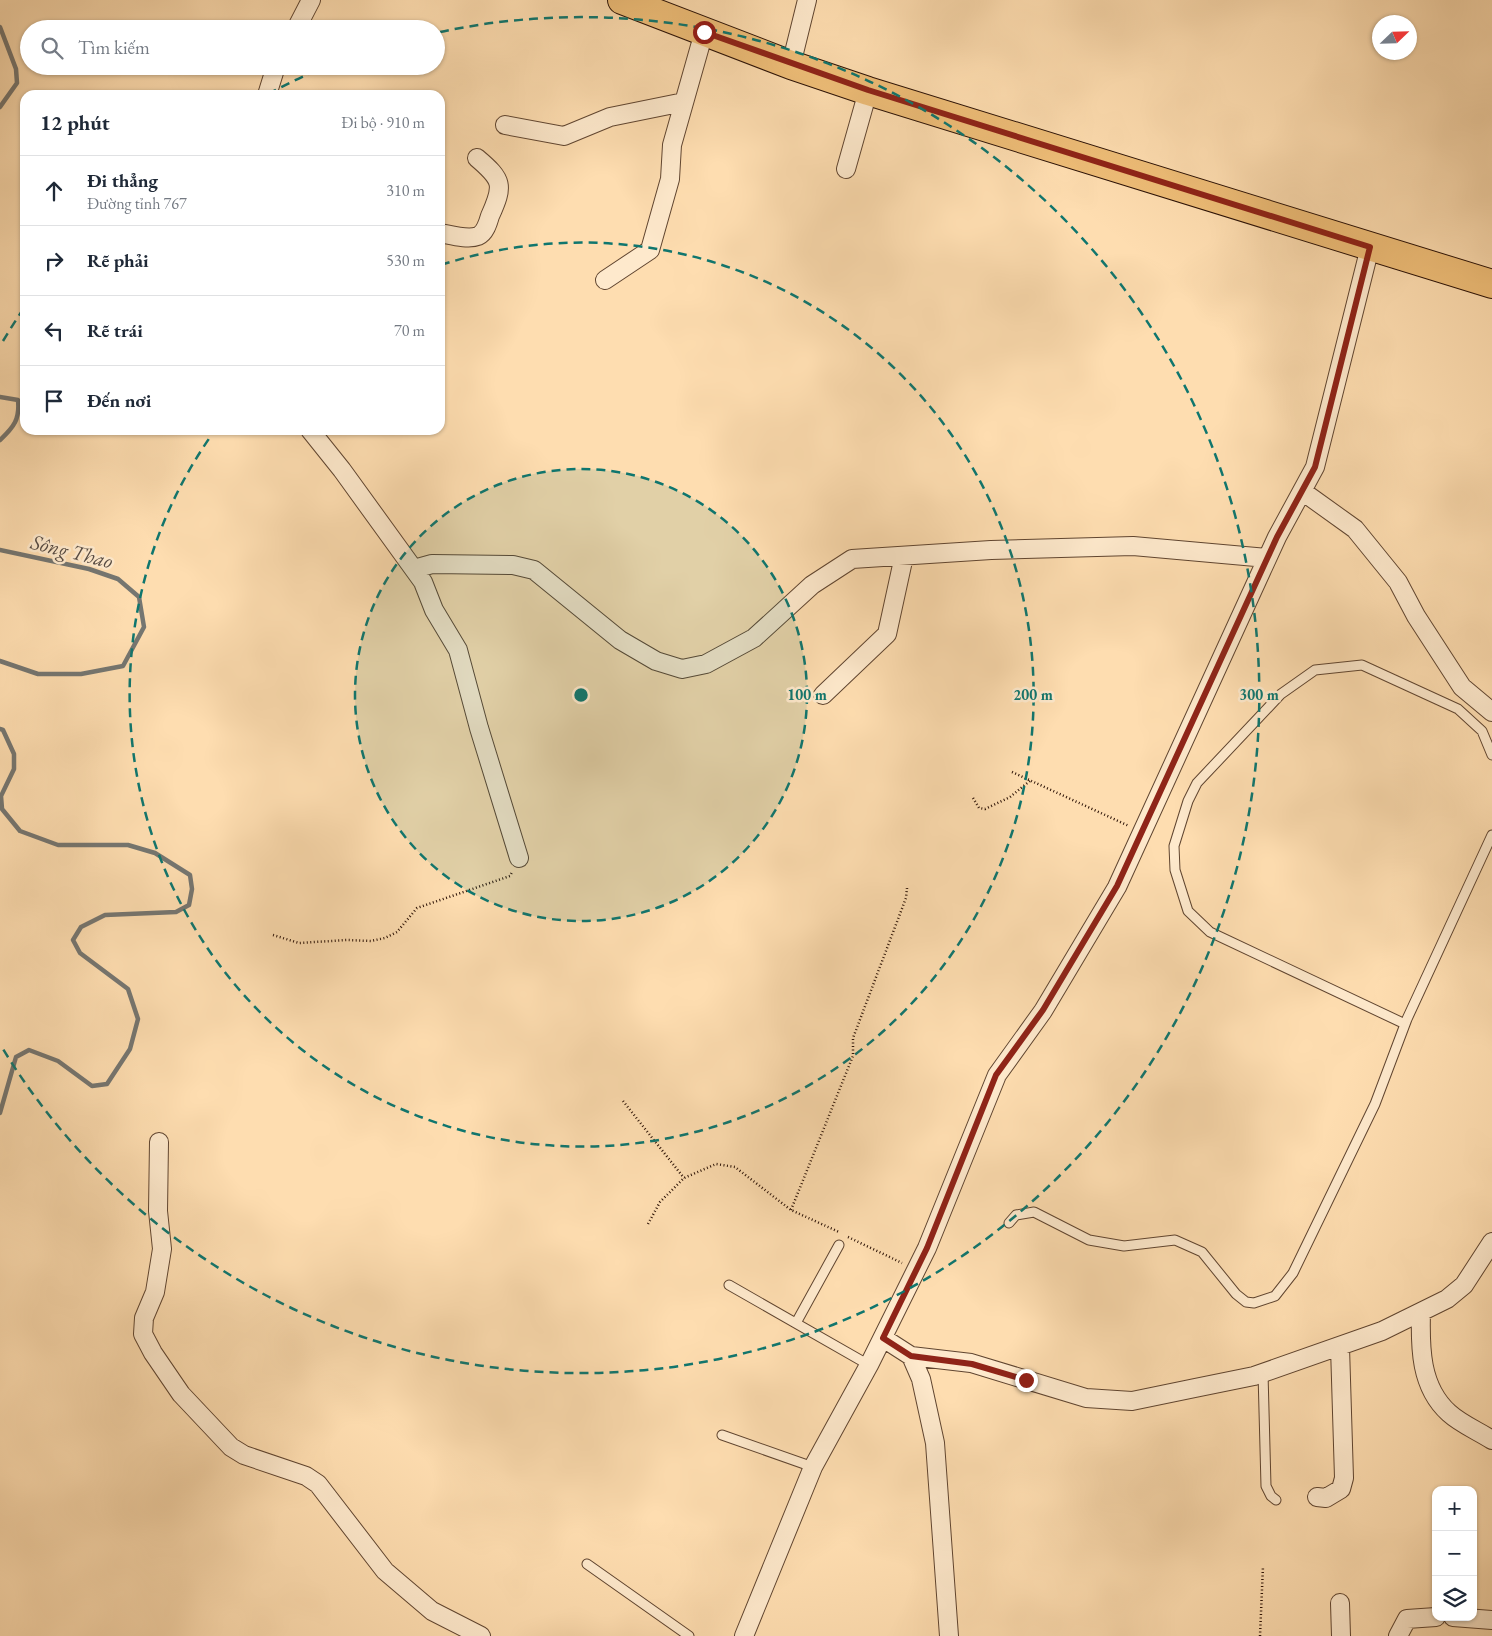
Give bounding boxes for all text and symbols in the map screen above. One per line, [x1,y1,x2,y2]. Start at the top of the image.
north arrow [1372,15,1417,60]
search box [20,20,445,75]
route start [693,21,716,44]
icon: search [38,34,66,62]
text: Tìm kiếm [78,35,150,60]
text: 12 phút [40,109,110,136]
text: Đi bộ · 910 m [341,112,425,133]
text: Đi thẳng [87,168,158,193]
icon: ahead [40,177,68,205]
text: 310 m [386,180,425,201]
text: Đường tỉnh 767 [87,193,187,214]
icon: right [40,247,68,275]
text: Rẽ phải [87,248,149,273]
text: 530 m [386,250,425,271]
icon: left [40,317,68,345]
text: Rẽ trái [87,318,143,343]
text: 70 m [394,320,425,341]
icon: arrive [40,387,68,415]
text: Đến nơi [87,388,151,413]
water label: Sông Thao [27,528,116,574]
text: 100 m [787,685,827,704]
text: 200 m [1013,685,1053,704]
text: 300 m [1239,685,1279,704]
centre of rings [572,686,590,704]
route end [1015,1369,1038,1392]
map controls [1432,1486,1477,1621]
button: + [1432,1486,1477,1531]
button: − [1432,1531,1477,1576]
button: layers [1432,1576,1477,1621]

